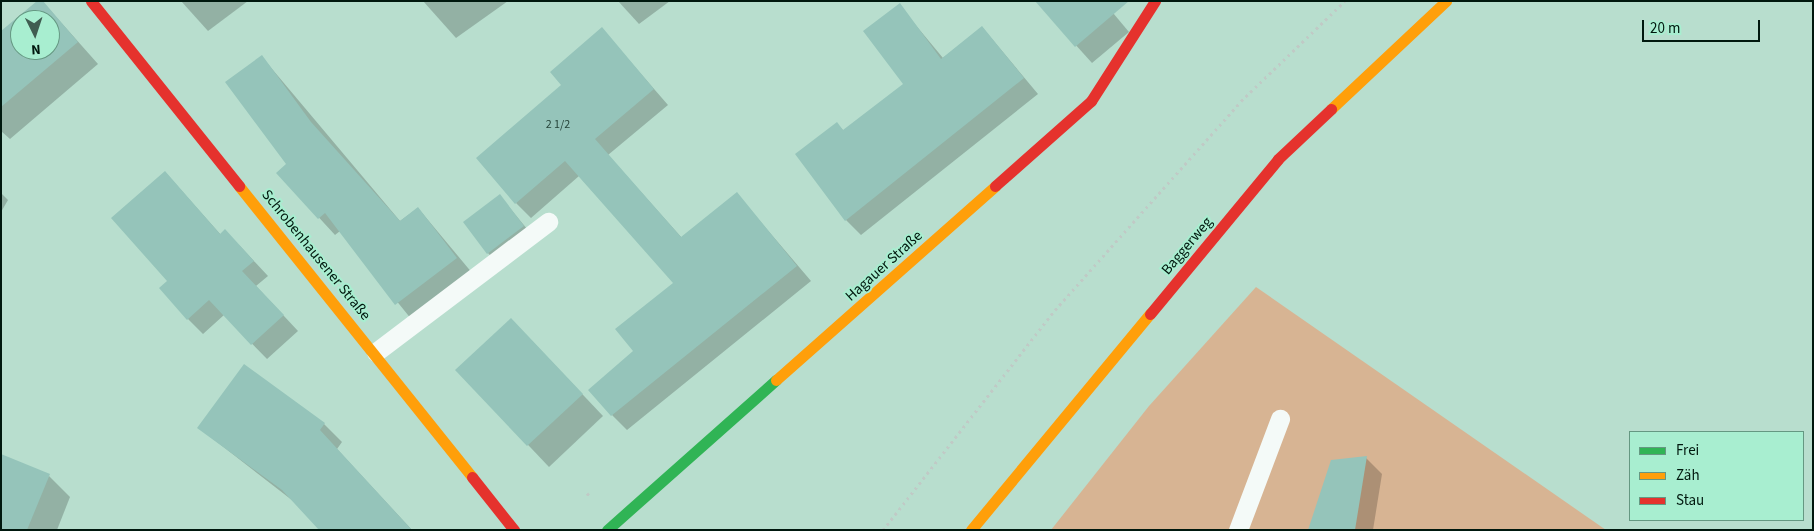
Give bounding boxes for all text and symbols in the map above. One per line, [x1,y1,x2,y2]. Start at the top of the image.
north arrow [10,10,60,60]
scale bar [1644,10,1762,42]
text: 20 m [1650,18,1680,39]
text: N [31,39,41,59]
house number: 2 1/2 [546,118,570,132]
street label: Schrobenhausener Straße [258,186,374,324]
street label: Baggerweg [1158,213,1216,279]
street label: Hagauer Straße [842,227,926,305]
legend [1629,431,1804,521]
text: Frei [1676,440,1699,461]
text: Zäh [1676,465,1700,486]
text: Stau [1676,490,1704,511]

